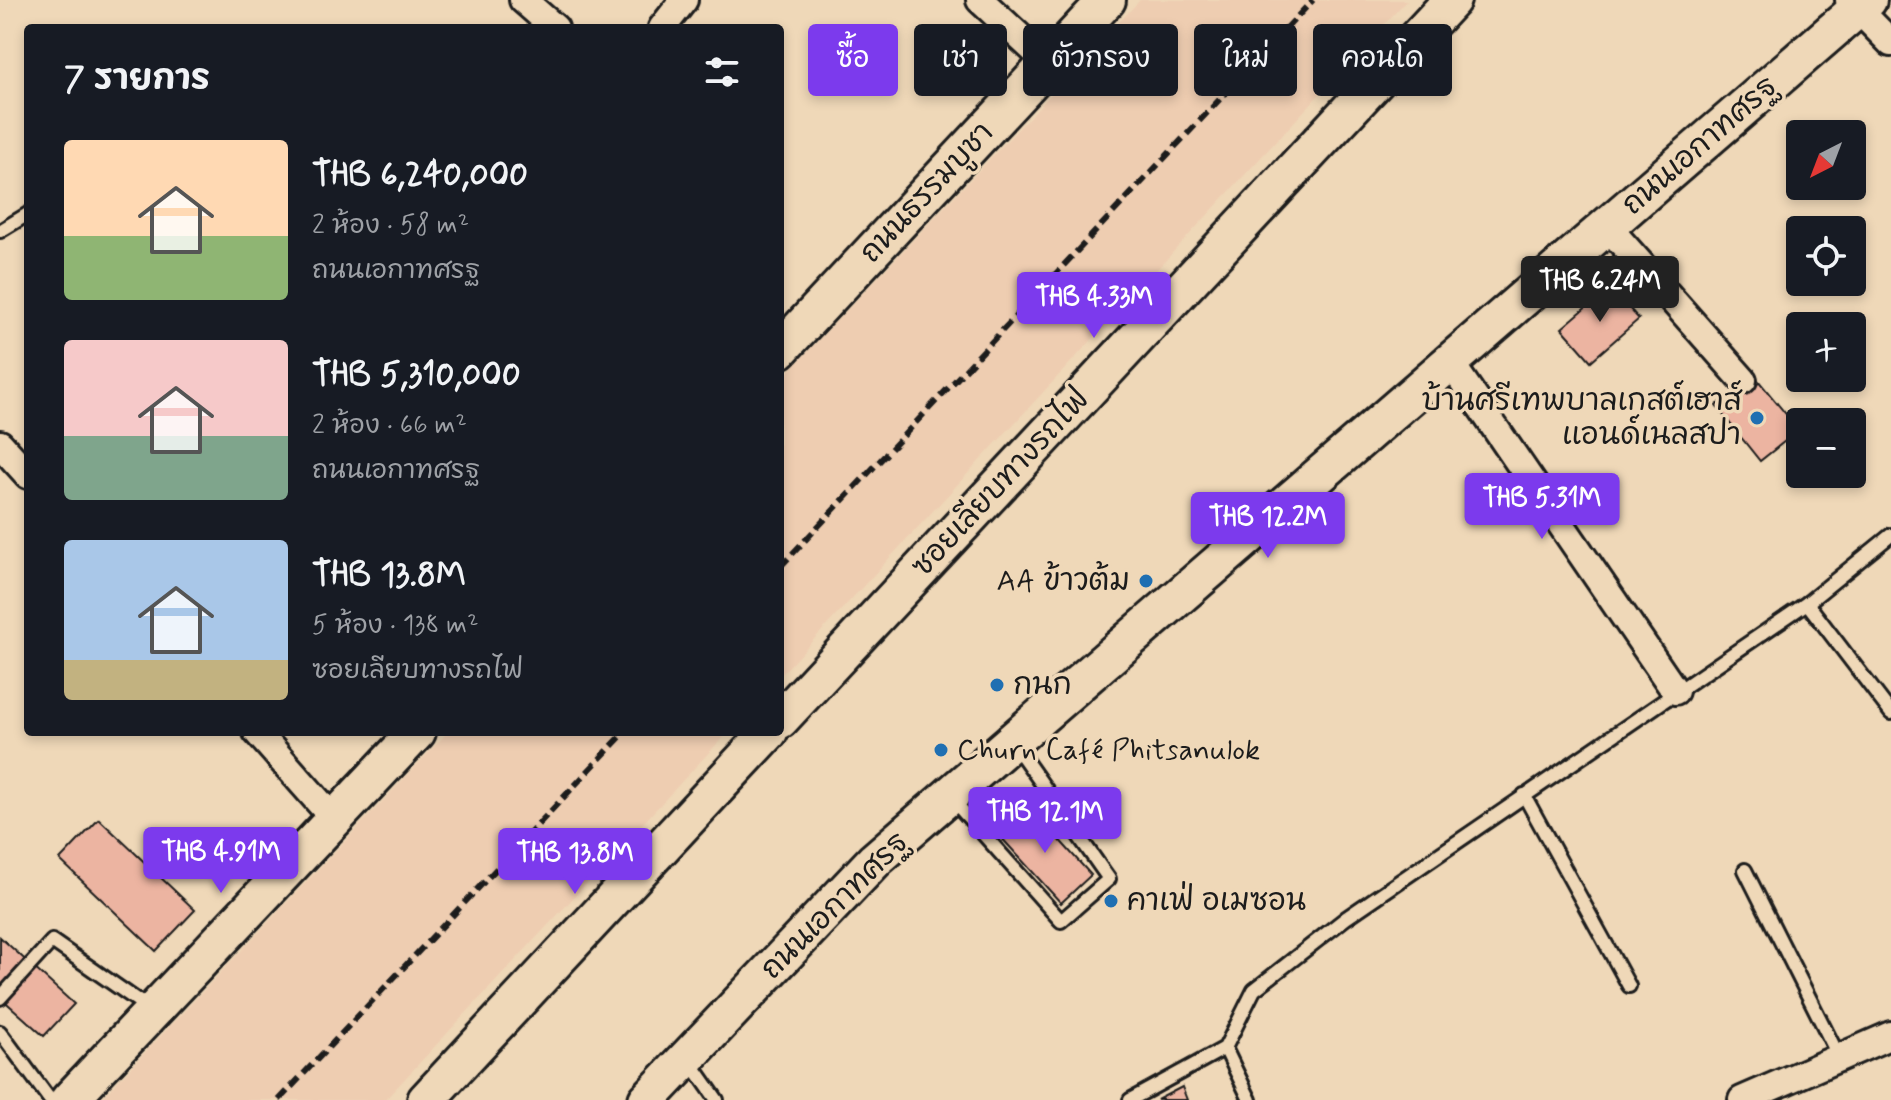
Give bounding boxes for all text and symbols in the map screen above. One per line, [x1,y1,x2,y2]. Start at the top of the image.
chip: ซื้อ [808,24,898,96]
chip: เช่า [914,24,1007,96]
chip: ตัวกรอง [1023,24,1178,96]
chip: ใหม่ [1194,24,1297,96]
chip: คอนโด [1313,24,1452,96]
icon: filters [700,50,744,94]
text: 7 รายการ [64,57,210,102]
street label: ถนนเอกาทศรฐ [1614,68,1786,224]
street label: ถนนธรรมบูชา [852,114,1003,272]
north arrow [1786,120,1866,200]
map controls [1786,120,1866,488]
text: THB 6,240,000 [312,153,528,198]
icon: home [128,172,224,268]
text: 2 ห้อง · 58 m² [312,209,469,243]
button: locate [1786,216,1866,296]
text: ถนนเอกาทศรฐ [312,254,480,288]
pin: THB 6.24M [1508,256,1692,324]
text: THB 6.24M [1539,265,1661,299]
pin: THB 4.33M [1002,272,1186,340]
text: THB 4.33M [1035,281,1153,315]
button: + [1786,312,1866,392]
text: THB 5,310,000 [312,353,521,398]
icon: home [128,372,224,468]
street label: ซอยเลียบทางรถไฟ [902,379,1098,586]
place label: บ้านศรีเทพบาลเกสต์เฮาส์ แอนด์เนลสปา [1422,380,1744,455]
button: − [1786,408,1866,488]
text: 2 ห้อง · 66 m² [312,409,467,443]
marker: บ้านศรีเทพบาลเกสต์เฮาส์ แอนด์เนลสปา [1748,409,1766,427]
text: ถนนเอกาทศรฐ [312,454,480,488]
pin: THB 5.31M [1450,473,1634,541]
text: THB 5.31M [1483,482,1601,516]
pin: THB 12.2M [1176,492,1360,560]
text: THB 12.2M [1209,501,1327,535]
text: THB 13.8M [312,553,466,598]
place label: AA ข้าวต้ม [996,561,1130,601]
icon: home [128,572,224,668]
marker: AA ข้าวต้ม [1137,572,1155,590]
text: 5 ห้อง · 138 m² [312,609,479,643]
text: ซอยเลียบทางรถไฟ [312,654,523,688]
place label: กนก [1013,666,1072,705]
marker: กนก [988,676,1006,694]
place label: Churn Café Phitsanulok [957,731,1260,770]
marker: Churn Café Phitsanulok [932,741,950,759]
pin: THB 12.1M [953,787,1137,855]
text: THB 12.1M [986,796,1104,830]
street label: ถนนเอกาทศรฐ [753,824,917,988]
pin: THB 4.91M [129,827,313,895]
pin: THB 13.8M [483,828,667,896]
text: THB 4.91M [161,836,281,870]
text: THB 13.8M [516,837,634,871]
place label: คาเฟ่ อเมซอน [1127,880,1306,921]
marker: คาเฟ่ อเมซอน [1102,892,1120,910]

